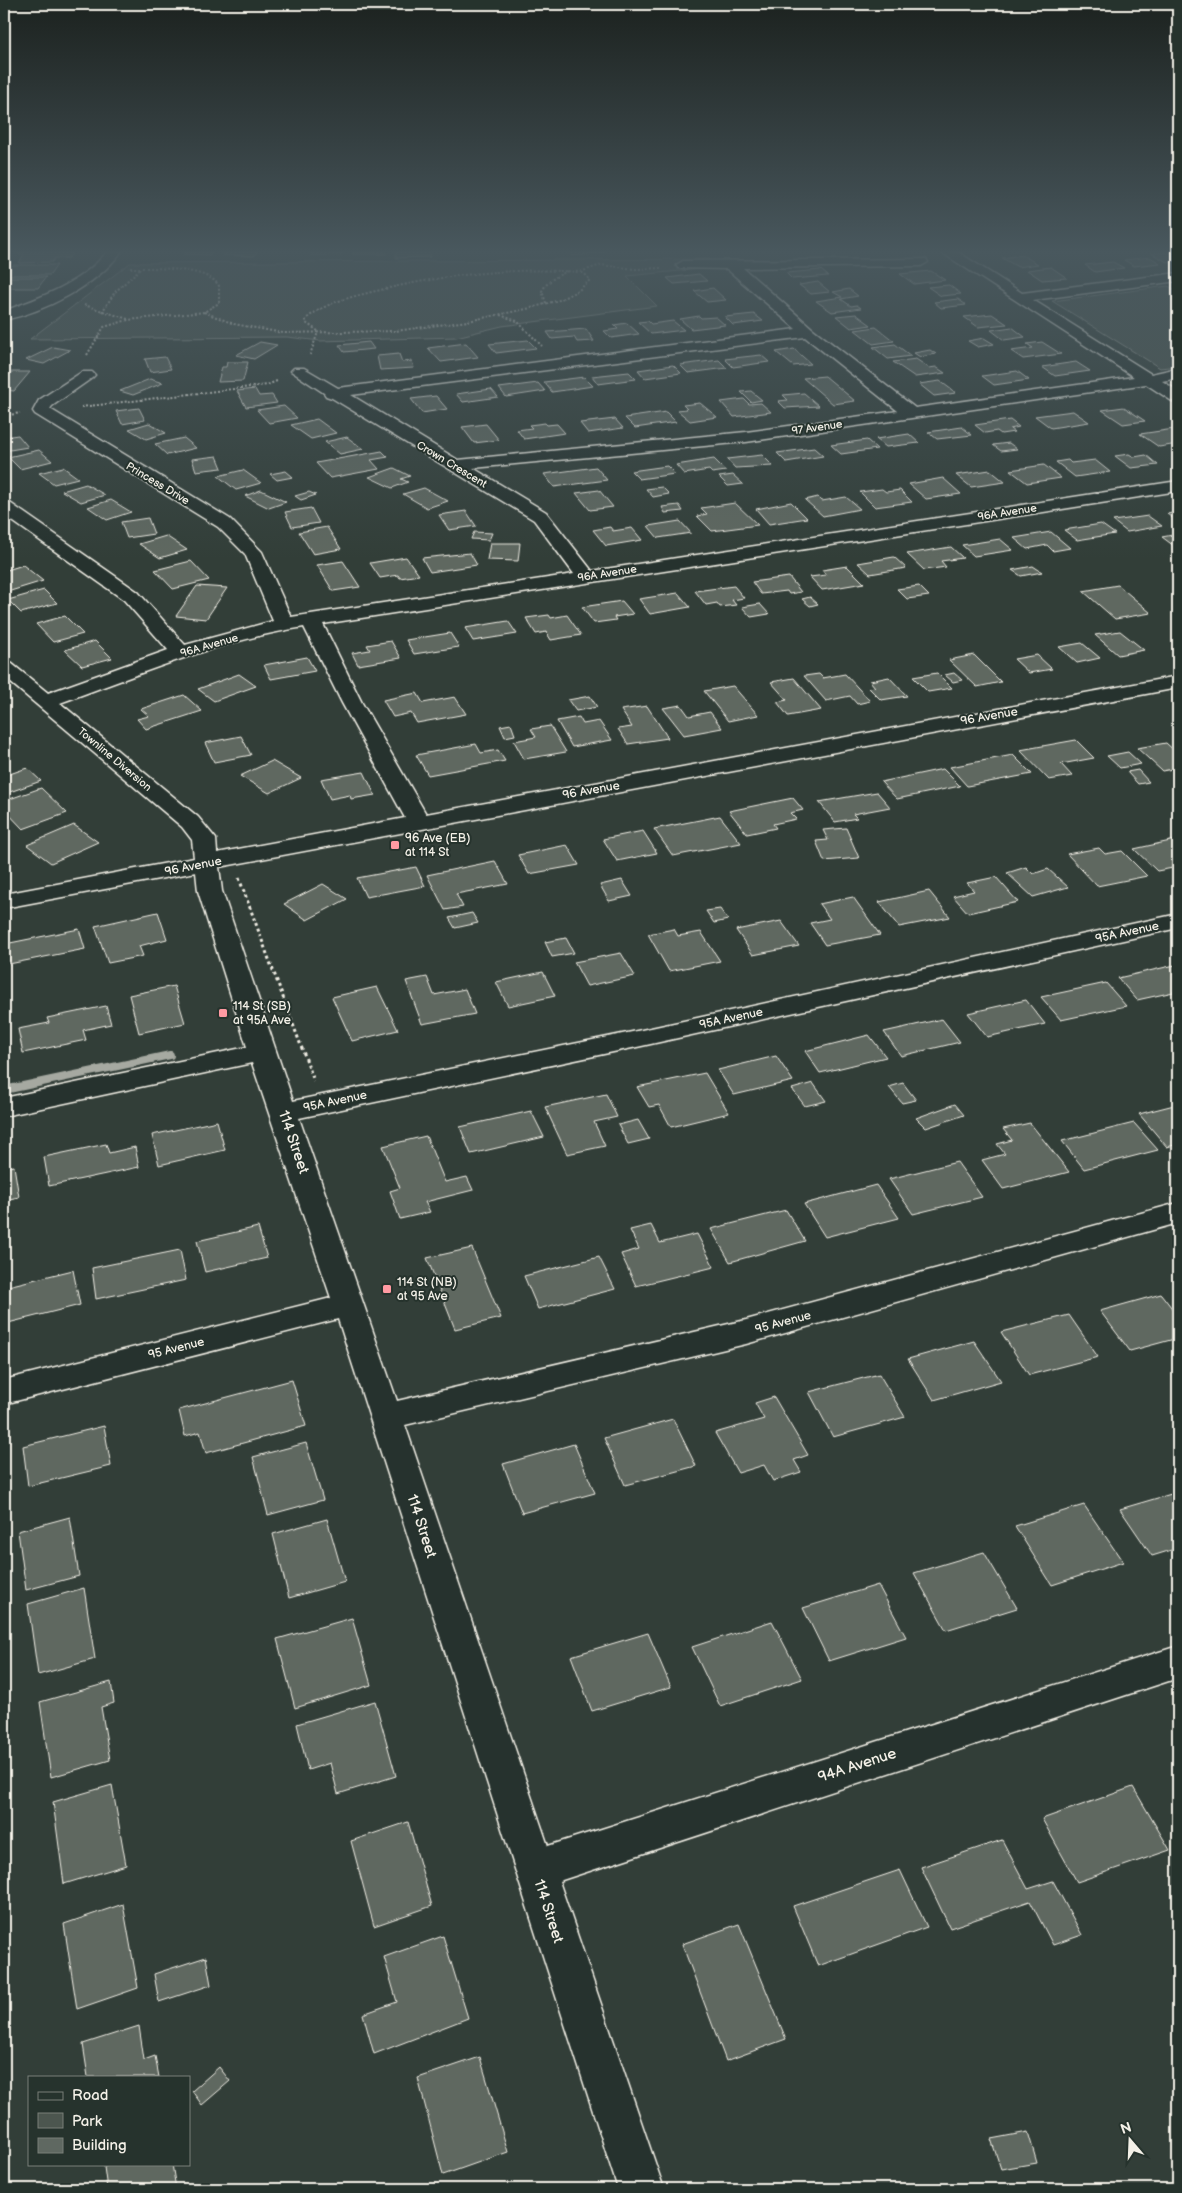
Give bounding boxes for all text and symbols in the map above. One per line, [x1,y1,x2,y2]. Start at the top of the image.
street label: 97 Avenue [791,417,844,437]
street label: Crown Crescent [414,438,490,491]
street label: Princess Drive [124,459,192,508]
street label: 96A Avenue [977,501,1038,524]
street label: 96A Avenue [577,562,638,585]
street label: 96A Avenue [179,631,240,660]
street label: 96 Avenue [959,704,1019,729]
street label: Townline Diversion [75,725,154,794]
street label: 96 Avenue [561,778,621,803]
place label: 96 Ave (EB) at 114 St [405,831,470,860]
marker: 96 Ave (EB) at 114 St [389,839,401,851]
street label: 96 Avenue [163,854,223,879]
street label: 95A Avenue [1094,918,1160,947]
place label: 114 St (SB) at 95A Ave [233,999,291,1028]
street label: 95A Avenue [698,1004,764,1033]
marker: 114 St (SB) at 95A Ave [217,1007,229,1019]
street label: 95A Avenue [302,1087,368,1116]
street label: 114 Street [274,1108,313,1177]
place label: 114 St (NB) at 95 Ave [397,1275,457,1304]
marker: 114 St (NB) at 95 Ave [381,1283,393,1295]
street label: 95 Avenue [754,1308,813,1337]
street label: 95 Avenue [146,1334,206,1363]
street label: 114 Street [402,1492,441,1561]
street label: 94A Avenue [816,1744,899,1787]
street label: 114 Street [529,1877,568,1946]
legend [28,2076,190,2166]
text: Road [72,2086,108,2105]
text: Park [72,2112,103,2131]
north arrow [1104,2116,1154,2166]
text: N [1118,2118,1134,2138]
text: Building [72,2136,127,2155]

